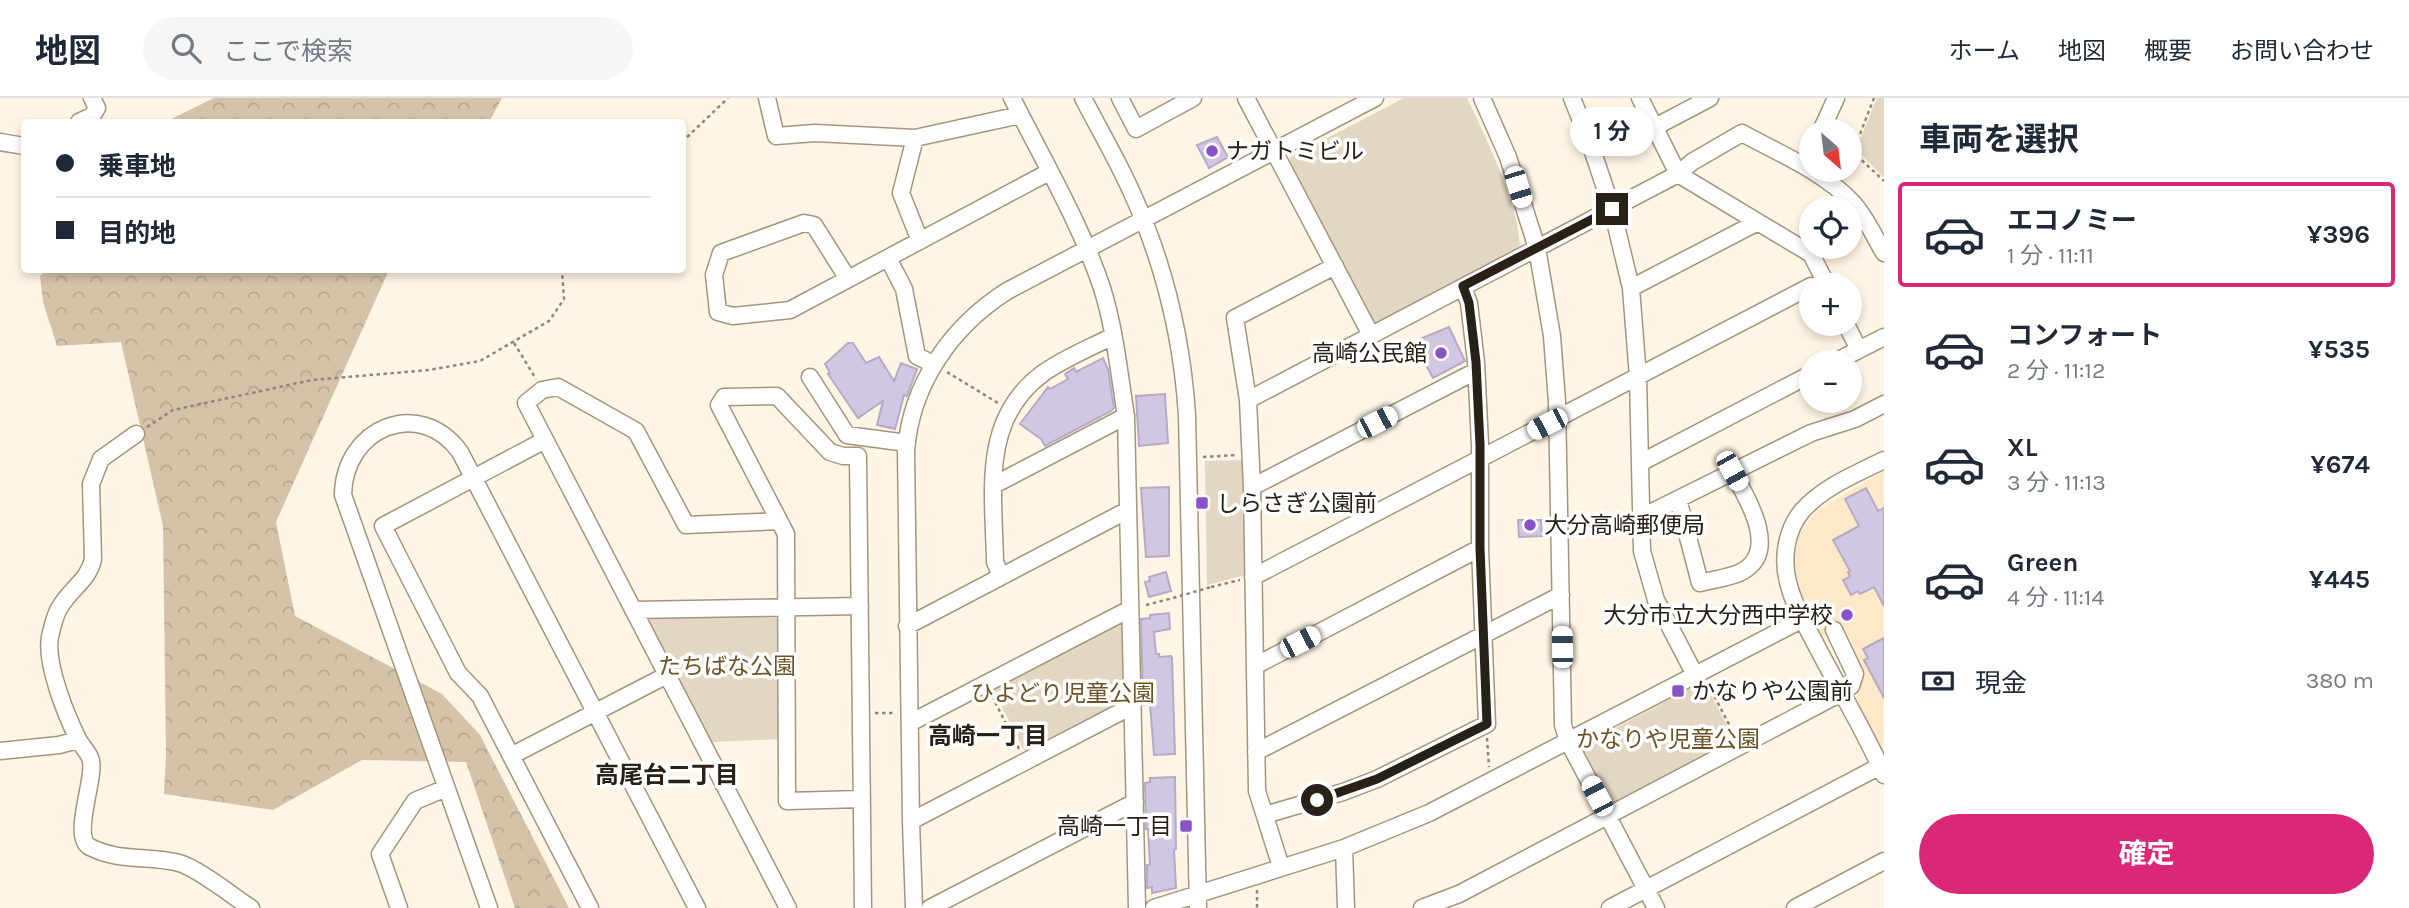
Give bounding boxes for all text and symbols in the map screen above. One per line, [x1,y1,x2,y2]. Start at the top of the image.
search box [143,17,633,80]
icon: search [167,29,205,67]
text: 地図 [35,32,101,70]
text: ここで検索 [223,36,353,67]
text: ホーム [1949,37,2020,65]
text: 地図 [2058,37,2106,65]
text: 概要 [2144,37,2192,65]
text: お問い合わせ [2230,37,2374,65]
callout: 1 分 [1570,108,1654,156]
text: 1 分 [1593,118,1631,145]
north arrow [1799,119,1862,182]
map controls [1799,119,1862,413]
text: 車両を選択 [1919,121,2079,158]
place label: ナガトミビル [1226,138,1364,165]
marker: ナガトミビル [1204,143,1220,159]
text: 乗車地 [98,151,176,182]
car [1502,164,1535,210]
route end [1596,193,1628,225]
button: locate [1799,196,1862,259]
icon: car [1923,203,1986,266]
text: エコノミー [2007,205,2137,236]
text: 目的地 [98,218,176,249]
text: ¥396 [2307,219,2370,250]
text: 1 分 · 11:11 [2007,242,2094,269]
button: + [1799,273,1862,336]
icon: car [1923,318,1986,381]
text: コンフォート [2007,320,2162,351]
text: ¥535 [2308,334,2370,365]
place label: 高崎公民館 [1312,340,1427,367]
marker: 高崎公民館 [1433,345,1449,361]
button: − [1799,350,1862,413]
text: 2 分 · 11:12 [2007,357,2105,384]
car [1354,403,1401,441]
car [1524,405,1571,443]
text: XL [2007,432,2038,463]
icon: car [1923,433,1986,496]
car [1713,448,1752,494]
text: ¥674 [2311,449,2370,480]
text: 3 分 · 11:13 [2007,469,2106,496]
place label: しらさぎ公園前 [1216,490,1377,517]
marker: しらさぎ公園前 [1194,495,1210,511]
place label: 大分高崎郵便局 [1544,512,1705,539]
marker: 大分高崎郵便局 [1522,517,1538,533]
text: Green [2007,547,2079,578]
icon: car [1923,548,1986,611]
text: ¥445 [2309,564,2370,595]
text: 4 分 · 11:14 [2007,584,2104,611]
place label: 大分市立大分西中学校 [1603,602,1833,629]
marker: 大分市立大分西中学校 [1839,607,1855,623]
car [1277,623,1324,661]
car [1552,626,1573,668]
park label: たちばな公園 [658,653,796,680]
icon: cash [1919,662,1957,700]
text: 380 m [2306,667,2374,694]
text: 現金 [1975,668,2027,699]
place label: かなりや公園前 [1692,678,1853,705]
park label: ひよどり児童公園 [971,680,1155,707]
marker: かなりや公園前 [1670,683,1686,699]
district label: 高崎一丁目 [928,722,1048,750]
park label: かなりや児童公園 [1576,726,1760,753]
district label: 高尾台二丁目 [595,761,739,789]
car [1578,773,1617,819]
route start [1301,784,1333,816]
place label: 高崎一丁目 [1057,813,1172,840]
button: 確定 [1919,814,2374,894]
marker: 高崎一丁目 [1178,818,1194,834]

